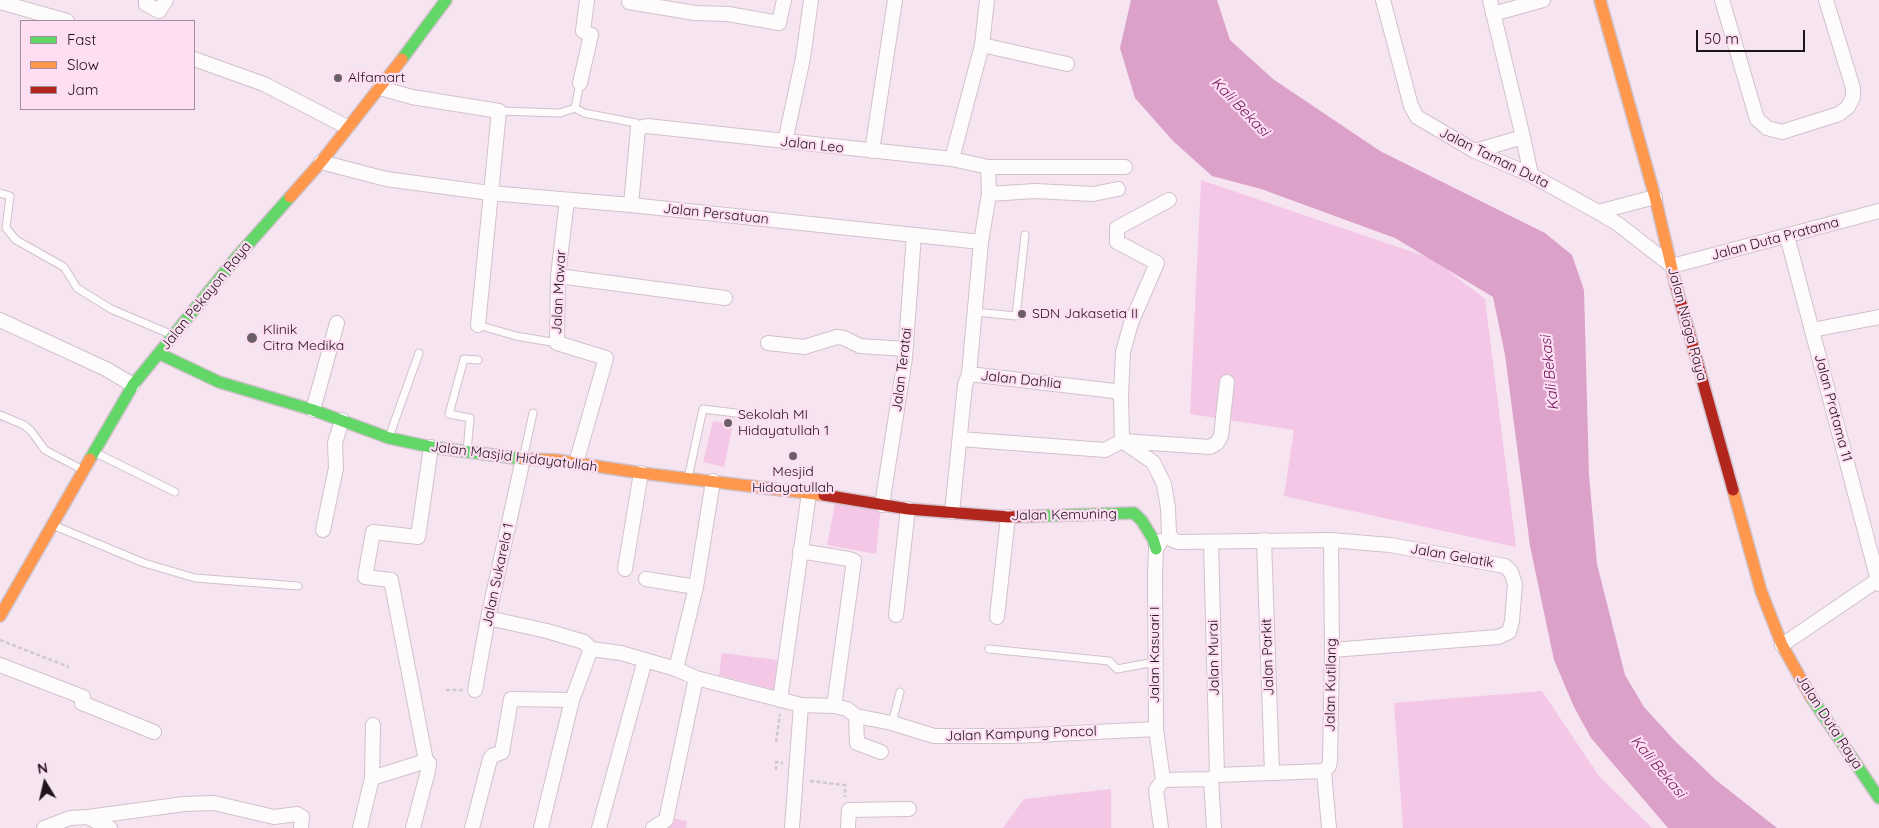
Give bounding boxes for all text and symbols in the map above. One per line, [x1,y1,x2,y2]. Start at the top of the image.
legend [20,20,195,110]
scale bar [1699,20,1808,52]
text: 50 m [1704,29,1739,48]
text: Fast [67,30,96,49]
text: Slow [67,55,99,74]
place label: Alfamart [348,70,405,86]
marker: Alfamart [332,72,344,84]
water label: Kali Bekasi [1207,74,1273,140]
text: Jam [67,80,98,99]
street label: Jalan Taman Duta [1436,124,1552,192]
street label: Jalan Leo [779,133,845,157]
street label: Jalan Persatuan [662,200,770,228]
street label: Jalan Duta Pratama [1709,214,1841,264]
street label: Jalan Pekayon Raya [157,238,255,354]
street label: Jalan Mawar [548,249,570,335]
street label: Jalan Niaga Raya [1664,265,1710,383]
place label: SDN Jakasetia II [1032,306,1138,322]
marker: SDN Jakasetia II [1016,308,1028,320]
place label: Klinik Citra Medika [263,322,344,354]
street label: Jalan Teratai [888,327,916,413]
marker: Klinik Citra Medika [245,331,259,345]
water label: Kali Bekasi [1537,335,1563,411]
street label: Jalan Pratama 11 [1811,352,1855,464]
street label: Jalan Dahlia [980,367,1062,393]
place label: Sekolah MI Hidayatullah 1 [738,407,829,440]
marker: Sekolah MI Hidayatullah 1 [722,417,734,429]
street label: Jalan Masjid Hidayatullah [430,438,598,476]
marker: Mesjid Hidayatullah [787,450,799,462]
place label: Mesjid Hidayatullah [752,464,834,497]
street label: Jalan Kemuning [1011,506,1117,524]
street label: Jalan Sukarela 1 [479,522,517,628]
street label: Jalan Gelatik [1409,540,1495,572]
street label: Jalan Kasuari I [1147,607,1163,703]
street label: Jalan Parkit [1258,618,1278,696]
street label: Jalan Murai [1205,620,1223,696]
street label: Jalan Kutilang [1322,638,1340,732]
street label: Jalan Duta Raya [1792,671,1866,773]
street label: Jalan Kampung Poncol [945,723,1097,745]
water label: Kali Bekasi [1627,732,1689,802]
north arrow [20,758,70,808]
text: N [36,758,49,778]

